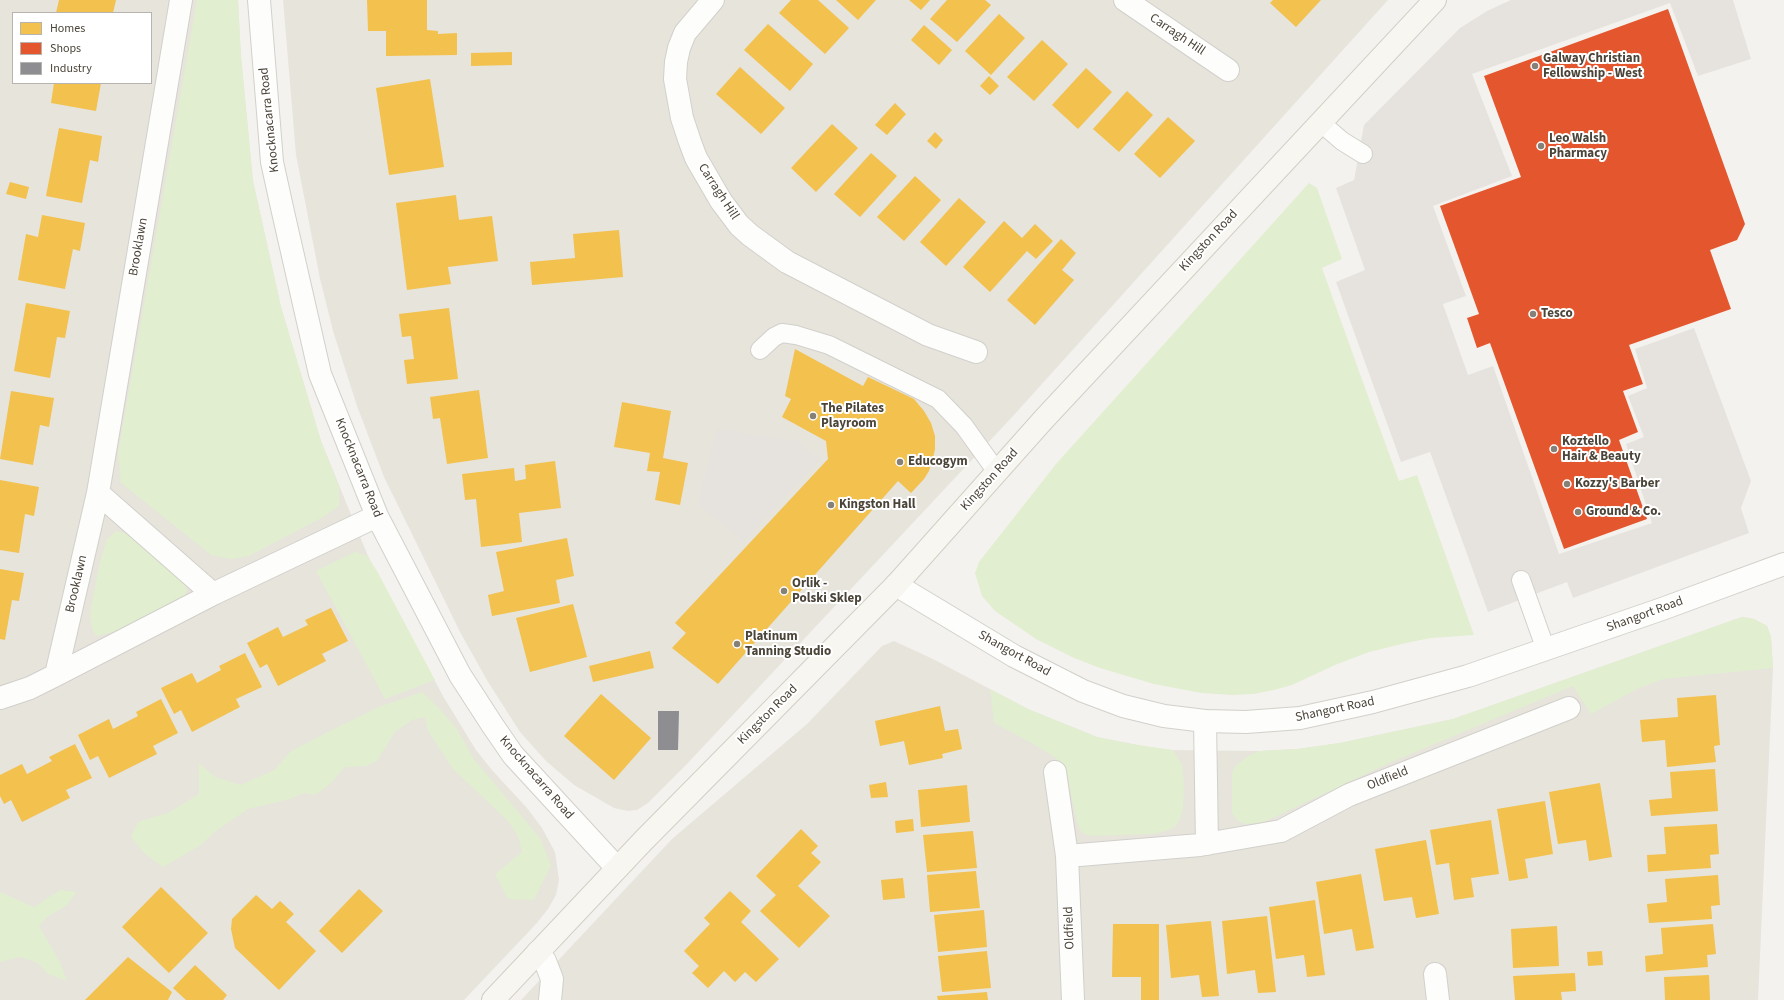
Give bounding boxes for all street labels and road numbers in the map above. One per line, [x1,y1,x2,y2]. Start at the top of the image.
street label: Carragh Hill [1146,11,1208,59]
street label: Knocknacarra Road [257,67,283,173]
street label: Carragh Hill [694,161,742,223]
street label: Kingston Road [1177,207,1241,275]
street label: Brooklawn [126,217,152,277]
street label: Knocknacarra Road [331,416,385,520]
street label: Kingston Road [958,446,1022,514]
street label: Brooklawn [63,554,91,614]
street label: Shangort Road [1605,594,1685,636]
street label: Shangort Road [975,628,1053,680]
street label: Kingston Road [735,682,801,748]
street label: Shangort Road [1294,694,1376,726]
street label: Knocknacarra Road [495,733,577,823]
street label: Oldfield [1365,764,1411,794]
street label: Oldfield [1061,906,1079,950]

